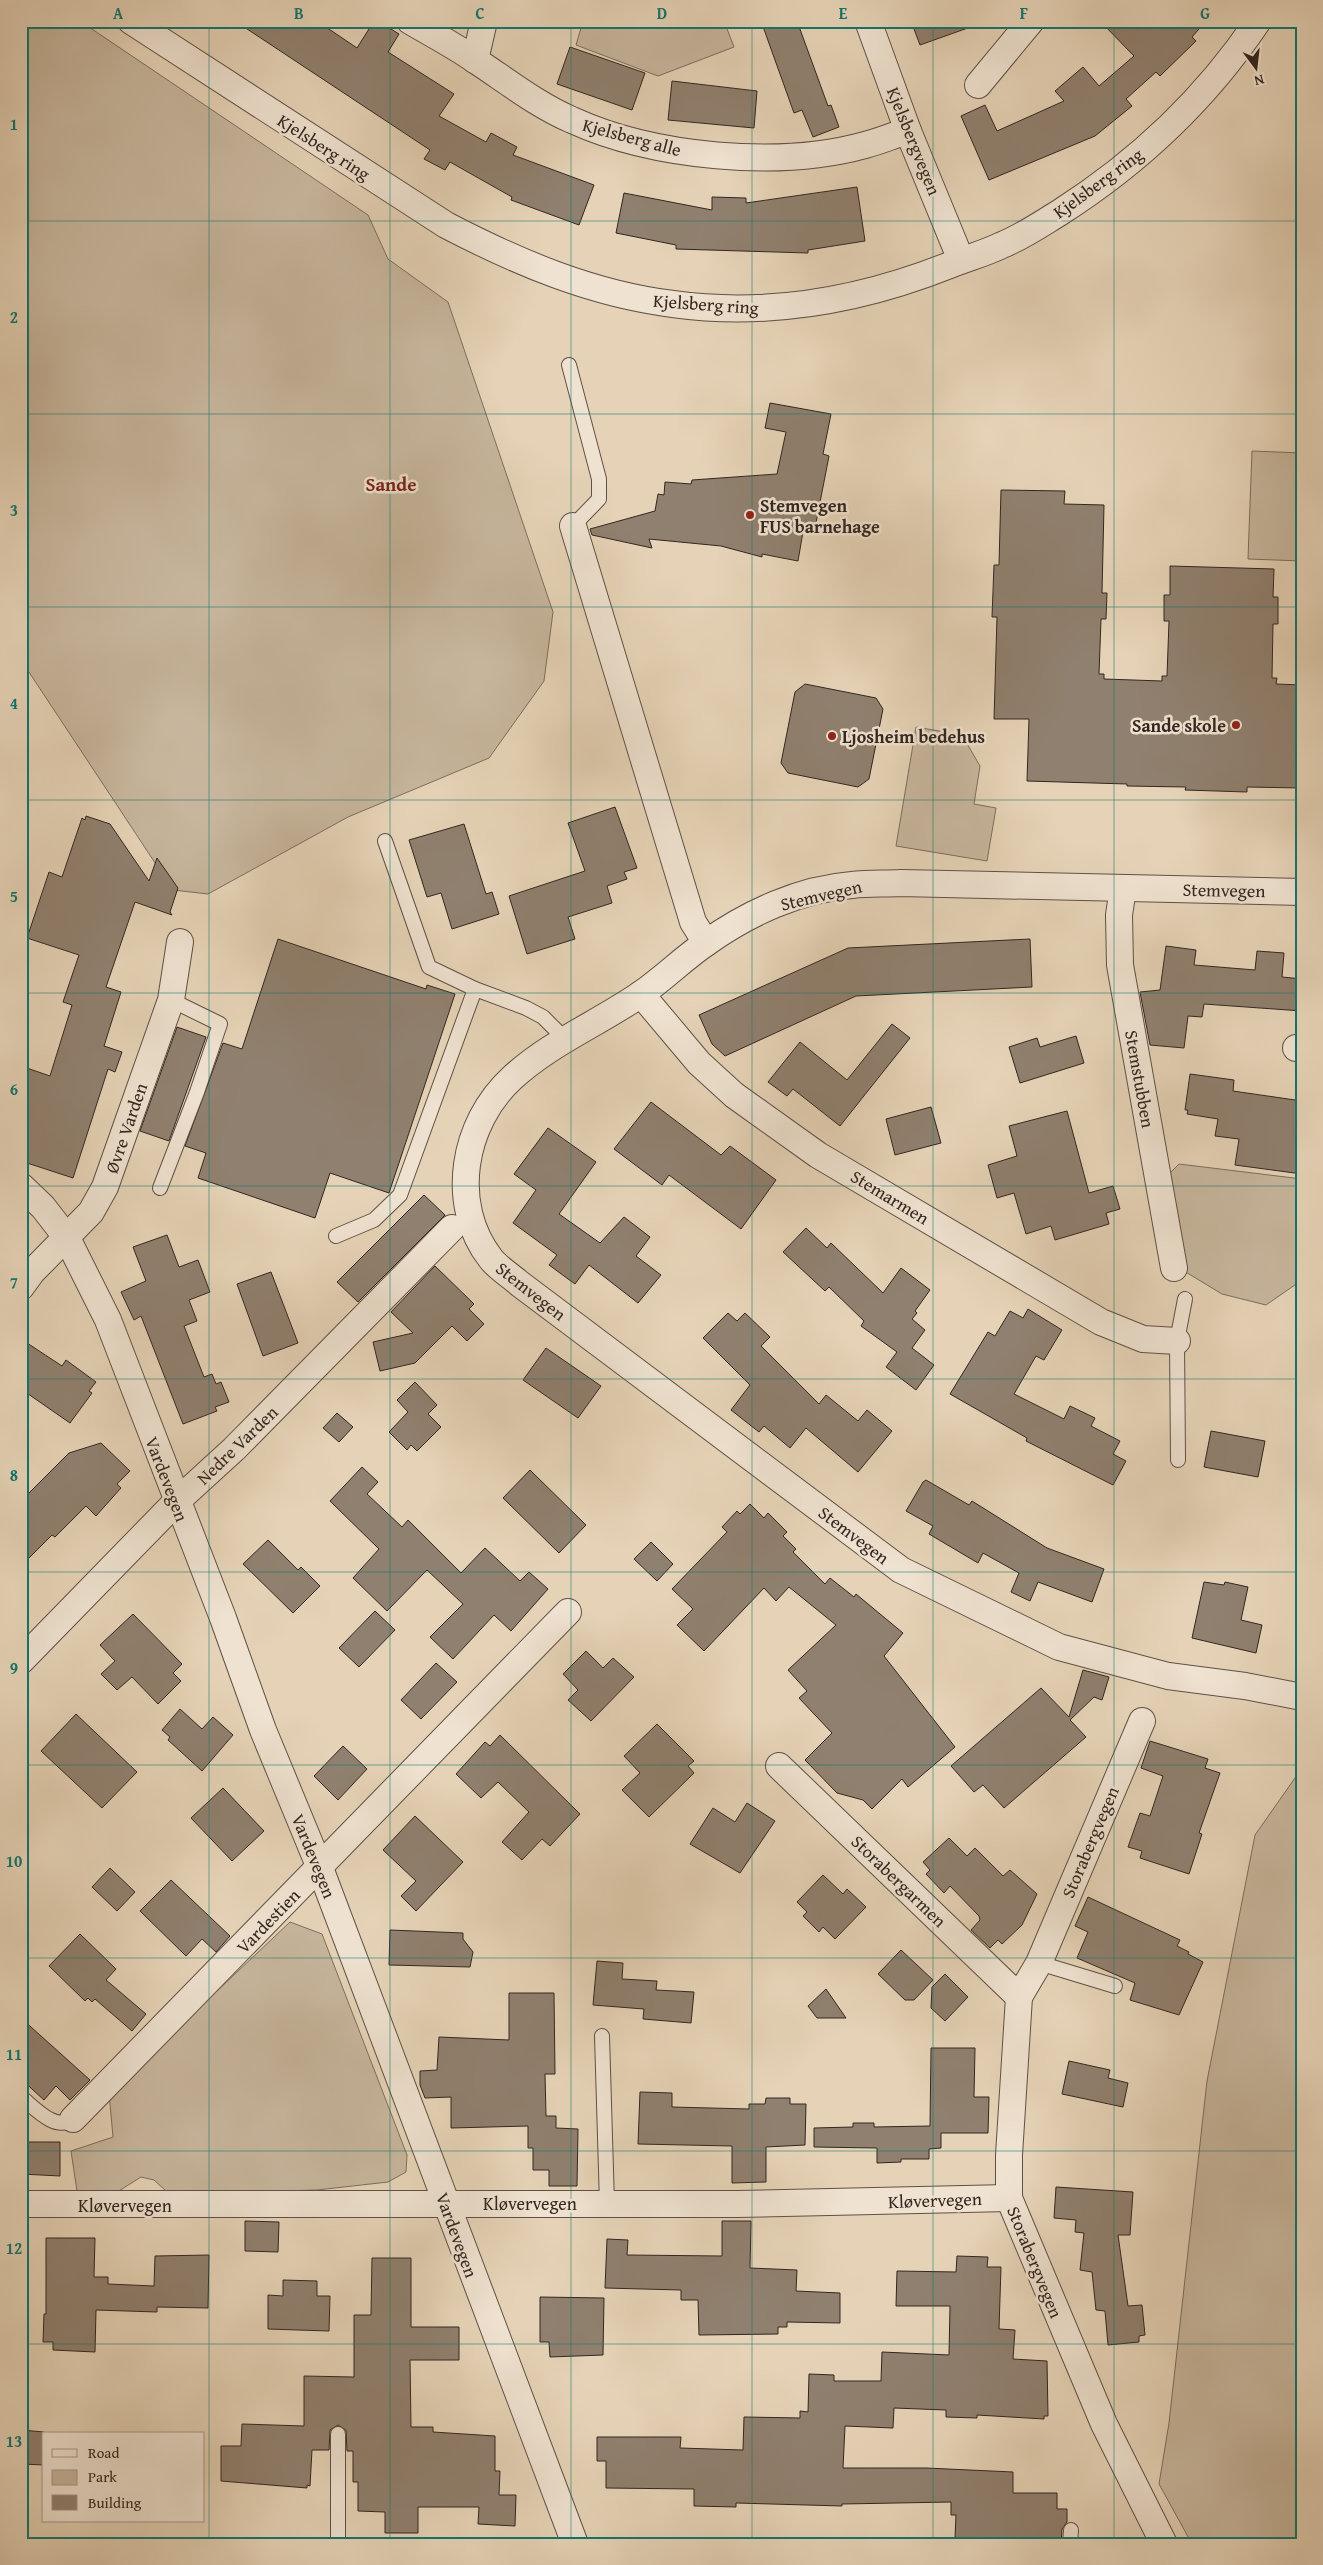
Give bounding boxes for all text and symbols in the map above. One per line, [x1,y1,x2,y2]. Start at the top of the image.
text: A [113,1,124,25]
text: B [294,1,304,25]
text: C [475,1,485,25]
text: D [657,1,667,25]
text: E [839,1,848,25]
text: F [1020,1,1028,25]
text: G [1200,1,1210,25]
north arrow [1230,42,1280,92]
text: N [1252,70,1266,92]
street label: Kjelsbergvegen [880,83,948,199]
street label: Kjelsberg ring [272,107,376,187]
street label: Kjelsberg alle [580,111,684,163]
text: 1 [10,112,18,136]
street label: Kjelsberg ring [1047,141,1149,225]
street label: Kjelsberg ring [652,287,760,321]
text: 2 [10,305,18,329]
district label: Sande [365,470,417,498]
place label: Stemvegen FUS barnehage [760,492,880,540]
text: 3 [10,498,18,522]
marker: Stemvegen FUS barnehage [744,509,756,521]
text: 4 [10,691,18,715]
place label: Sande skole [1132,712,1226,739]
marker: Sande skole [1230,719,1242,731]
place label: Ljosheim bedehus [842,723,985,750]
marker: Ljosheim bedehus [826,730,838,742]
street label: Stemvegen [778,873,864,917]
street label: Stemvegen [1182,876,1266,904]
text: 5 [10,884,18,908]
street label: Stemstubben [1118,1028,1162,1130]
text: 6 [10,1077,18,1101]
street label: Øvre Varden [98,1079,154,1177]
street label: Stemarmen [846,1163,934,1231]
street label: Stemvegen [490,1255,572,1327]
text: 7 [10,1270,18,1294]
street label: Nedre Varden [190,1399,284,1491]
street label: Vardevegen [138,1433,196,1525]
text: 8 [10,1463,18,1487]
street label: Stemvegen [813,1499,895,1571]
text: 9 [10,1656,18,1680]
street label: Storabergvegen [1054,1782,1126,1902]
street label: Vardevegen [285,1810,343,1902]
street label: Storabergarmen [845,1828,953,1934]
text: 10 [6,1849,22,1873]
street label: Vardestien [230,1882,306,1960]
text: 11 [6,2042,22,2066]
street label: Kløvervegen [888,2185,982,2215]
street label: Vardevegen [429,2189,485,2281]
street label: Kløvervegen [483,2190,577,2217]
street label: Kløvervegen [78,2192,172,2219]
street label: Storabergvegen [1000,2202,1070,2322]
text: 12 [6,2236,22,2260]
text: 13 [6,2429,22,2453]
legend [42,2432,205,2522]
text: Road [88,2442,119,2463]
text: Park [88,2466,117,2487]
text: Building [88,2492,142,2513]

